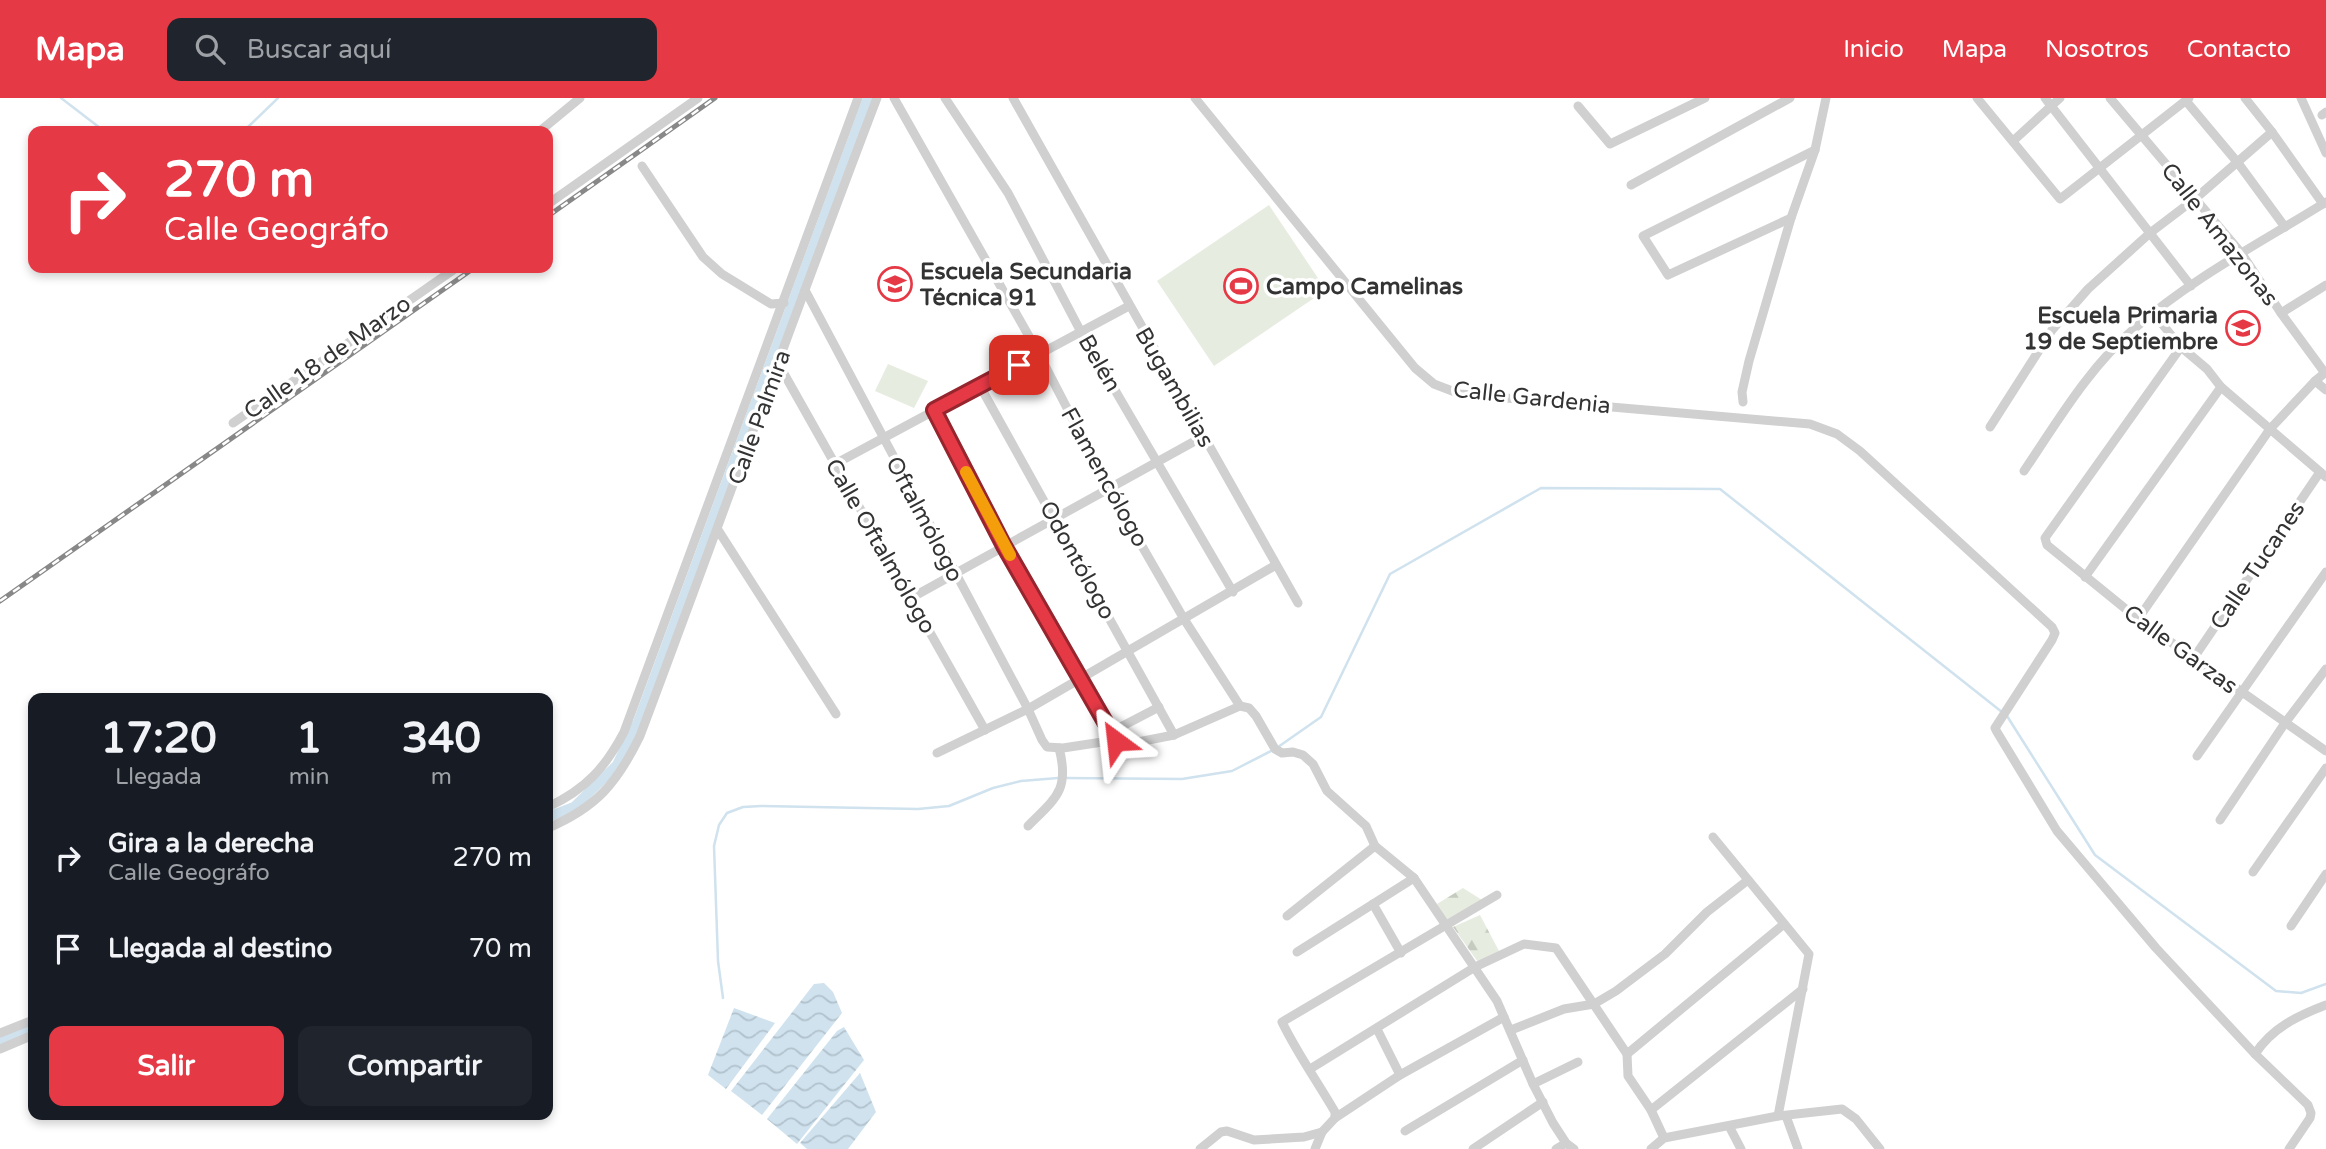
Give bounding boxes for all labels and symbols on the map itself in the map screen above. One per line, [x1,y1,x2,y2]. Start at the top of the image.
street label: Calle Amazonas [2155,158,2284,312]
place label: Escuela Secundaria Técnica 91 [919,258,1132,312]
school or university icon: Escuela Secundaria Técnica 91 [876,265,914,303]
sports icon: Campo Camelinas [1222,267,1260,305]
place label: Campo Camelinas [1266,273,1463,301]
street label: Calle 18 de Marzo [239,290,416,426]
place label: Escuela Primaria 19 de Septiembre [2023,302,2218,356]
school or university icon: Escuela Primaria 19 de Septiembre [2224,309,2262,347]
street label: Bugambilias [1129,322,1220,453]
street label: Belén [1072,330,1127,397]
pin [989,335,1049,395]
street label: Calle Palmira [723,346,797,489]
street label: Calle Gardenia [1452,376,1612,420]
street label: Flamencólogo [1054,403,1154,552]
street label: Oftalmólogo [879,452,969,587]
street label: Calle Oftalmólogo [819,454,942,639]
street label: Odontólogo [1033,496,1121,625]
street label: Calle Tucanes [2204,496,2311,635]
street label: Calle Garzas [2118,599,2243,700]
position arrow [1079,704,1153,778]

